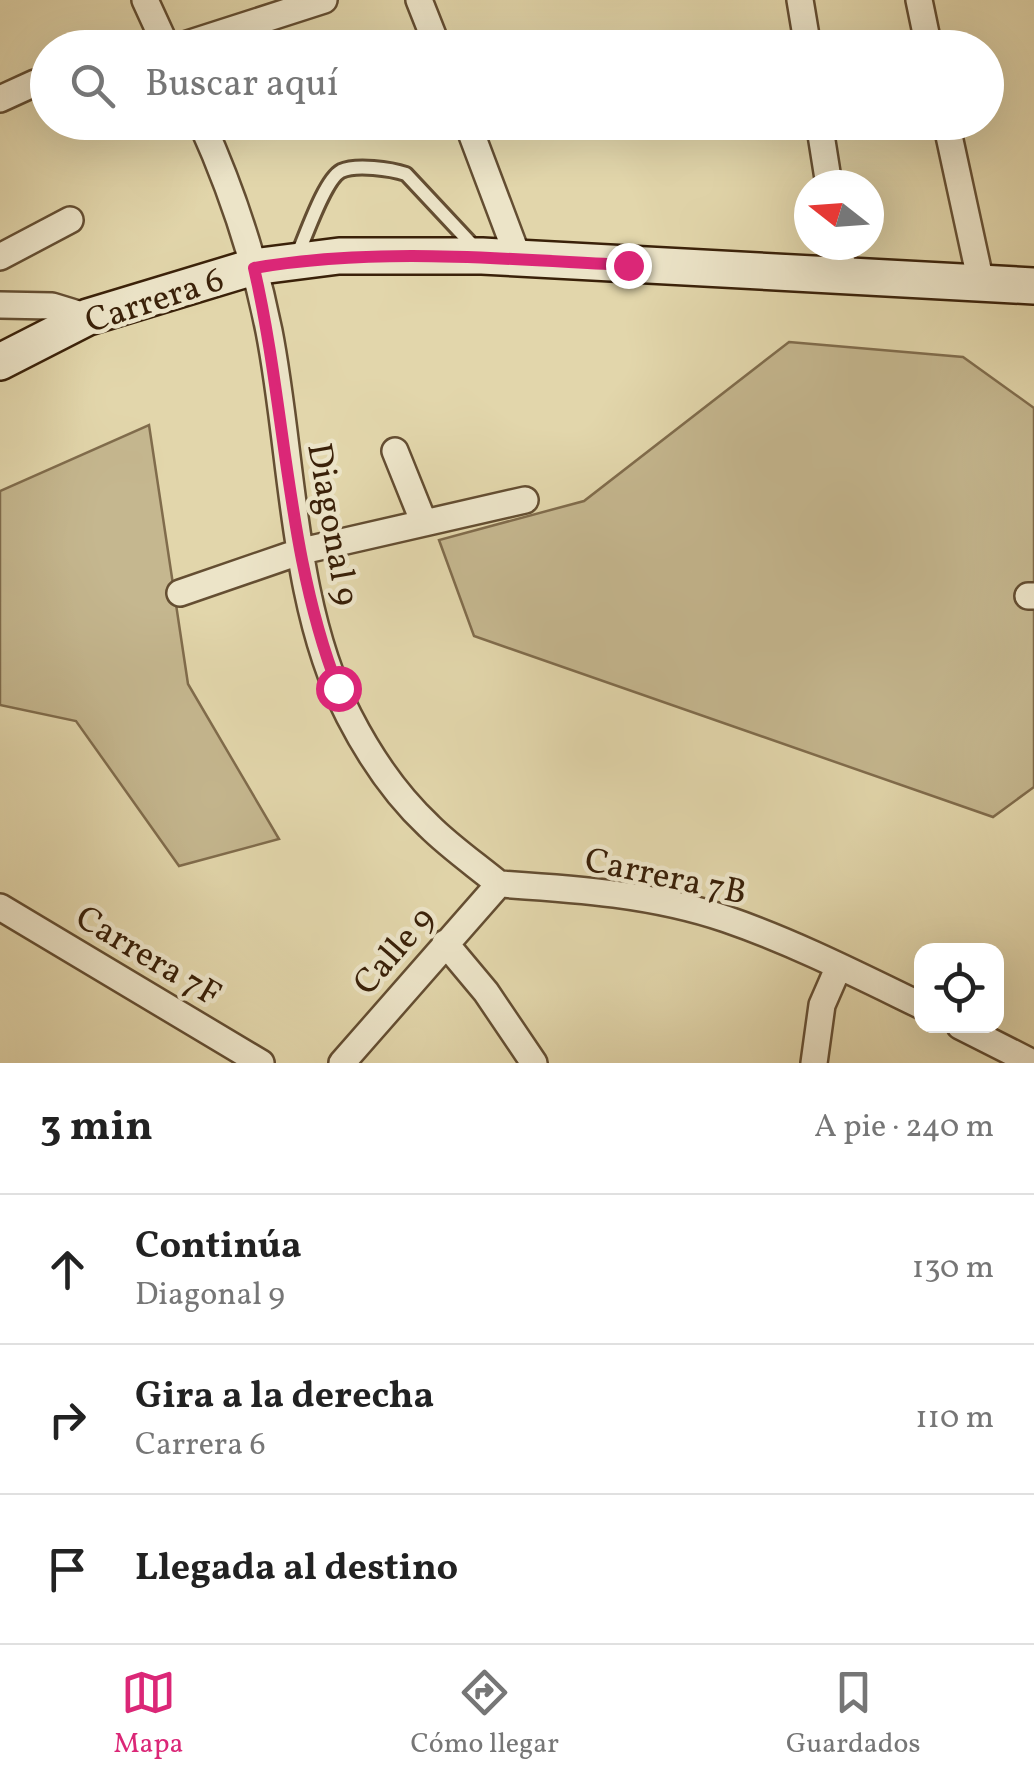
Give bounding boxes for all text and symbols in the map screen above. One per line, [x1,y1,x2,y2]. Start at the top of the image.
search box [30,30,1004,140]
icon: search [65,58,120,113]
text: Buscar aquí [145,59,338,112]
north arrow [794,170,884,260]
route end [606,243,652,289]
street label: Carrera 6 [80,257,230,347]
street label: Diagonal 9 [293,440,369,609]
route start [316,666,362,712]
street label: Carrera 7B [580,837,751,918]
street label: Carrera 7F [66,895,229,1020]
street label: Calle 9 [343,897,447,1007]
map controls [914,943,1004,1033]
button: locate [914,943,1004,1033]
text: 3 min [40,1099,153,1158]
text: A pie · 240 m [814,1106,994,1150]
text: Continúa [135,1221,302,1274]
icon: ahead [40,1242,95,1297]
text: 130 m [912,1247,994,1291]
text: Diagonal 9 [135,1274,285,1318]
text: Gira a la derecha [135,1371,434,1424]
icon: right [40,1392,95,1447]
text: 110 m [915,1397,994,1441]
text: Carrera 6 [135,1424,266,1468]
icon: arrive [40,1542,95,1597]
text: Llegada al destino [135,1543,458,1596]
tab: Mapa [114,1665,184,1764]
tab: Cómo llegar [411,1665,559,1764]
tab: Guardados [786,1665,920,1764]

